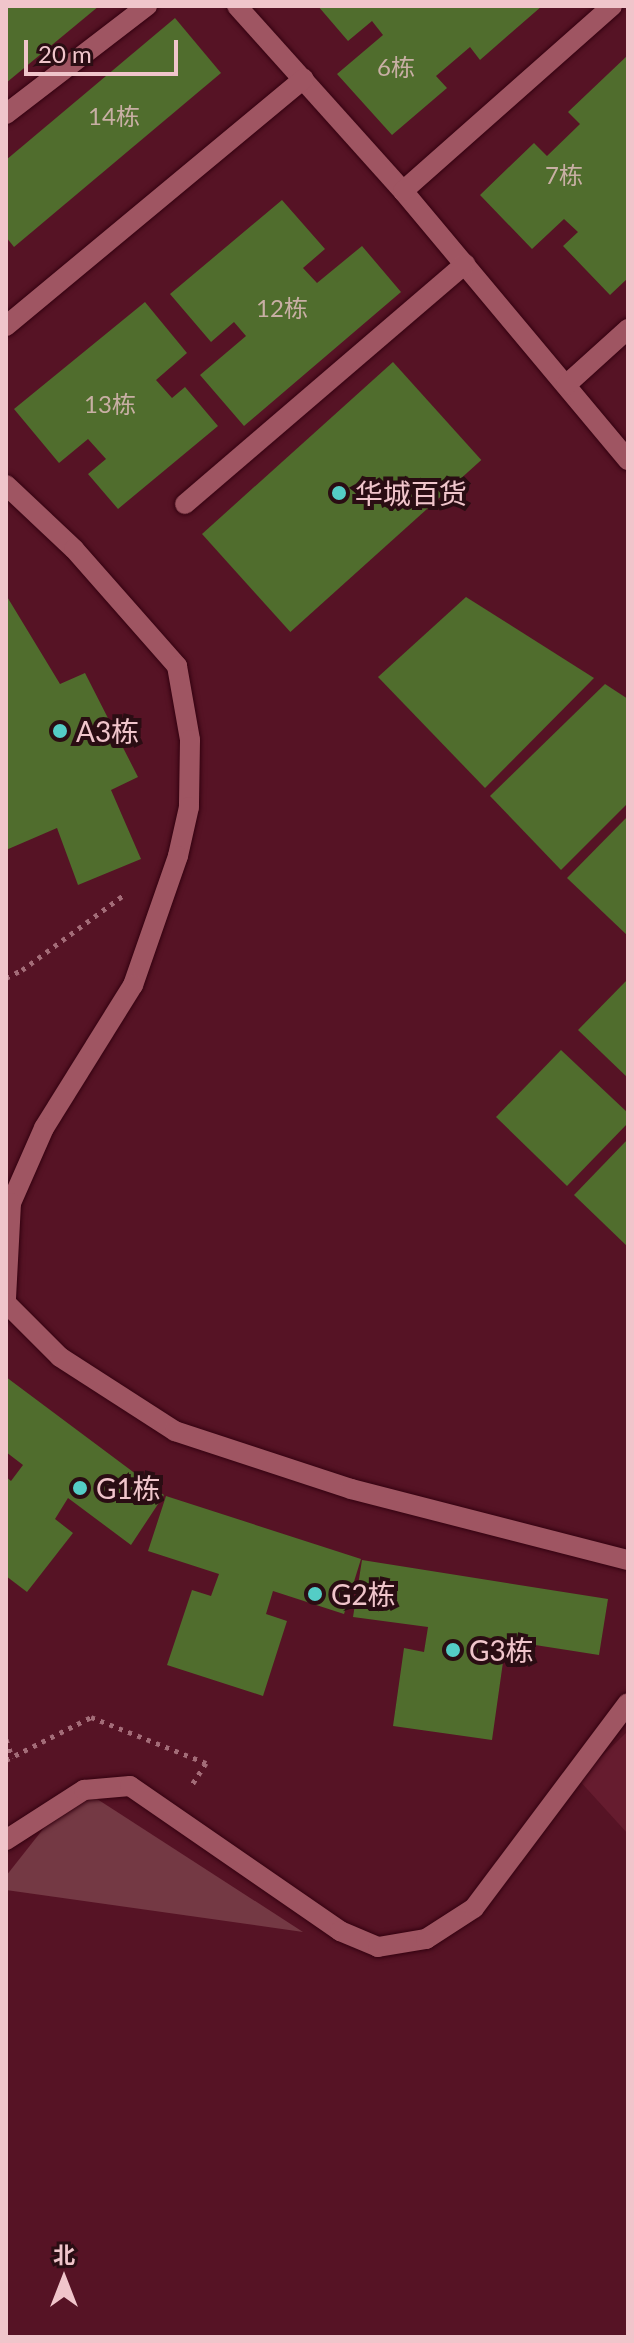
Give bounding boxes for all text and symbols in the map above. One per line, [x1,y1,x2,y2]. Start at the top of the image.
scale bar [28,24,182,74]
text: 20 m [38,39,92,68]
house number: 6栋 [377,53,415,81]
house number: 14栋 [88,102,140,130]
house number: 7栋 [545,161,583,189]
house number: 12栋 [256,294,308,322]
house number: 13栋 [84,390,136,418]
place label: 华城百货 [355,476,467,510]
marker: 华城百货 [330,484,348,502]
place label: A3栋 [76,714,139,748]
marker: A3栋 [51,722,69,740]
place label: G1栋 [96,1471,161,1505]
marker: G1栋 [71,1479,89,1497]
place label: G2栋 [331,1577,396,1611]
marker: G2栋 [306,1585,324,1603]
place label: G3栋 [469,1633,534,1667]
marker: G3栋 [444,1641,462,1659]
north arrow [24,2239,104,2319]
text: 北 [53,2241,75,2268]

